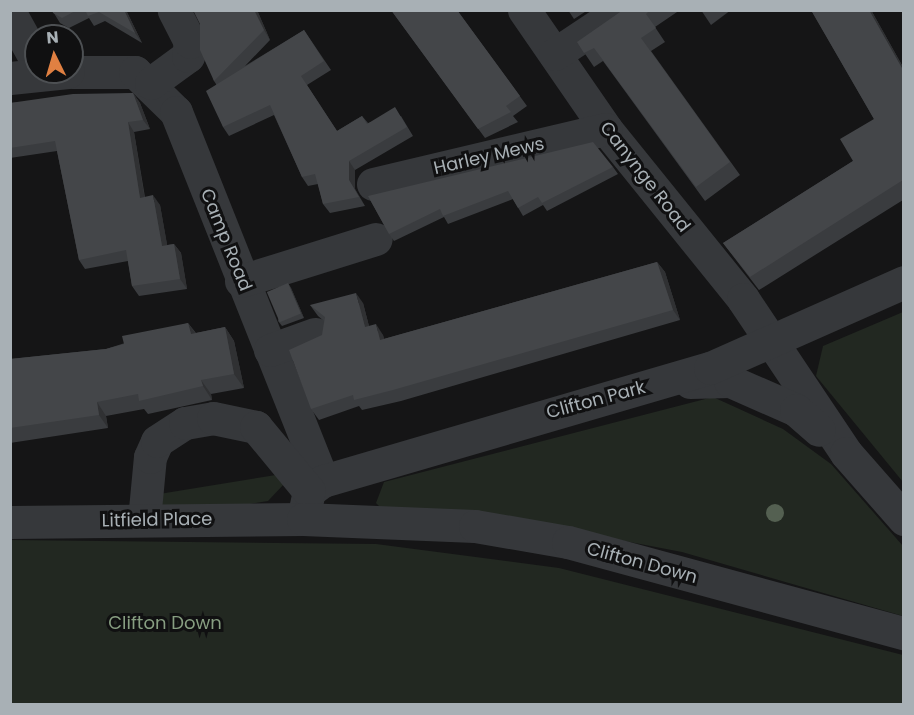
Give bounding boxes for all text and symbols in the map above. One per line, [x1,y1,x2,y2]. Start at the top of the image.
north arrow [24,24,84,84]
text: N [46,26,60,50]
street label: Canynge Road [595,117,695,237]
street label: Harley Mews [432,133,546,179]
street label: Camp Road [196,186,256,294]
street label: Clifton Park [544,376,648,424]
street label: Litfield Place [101,508,213,532]
street label: Clifton Down [584,538,700,588]
park label: Clifton Down [108,612,222,634]

